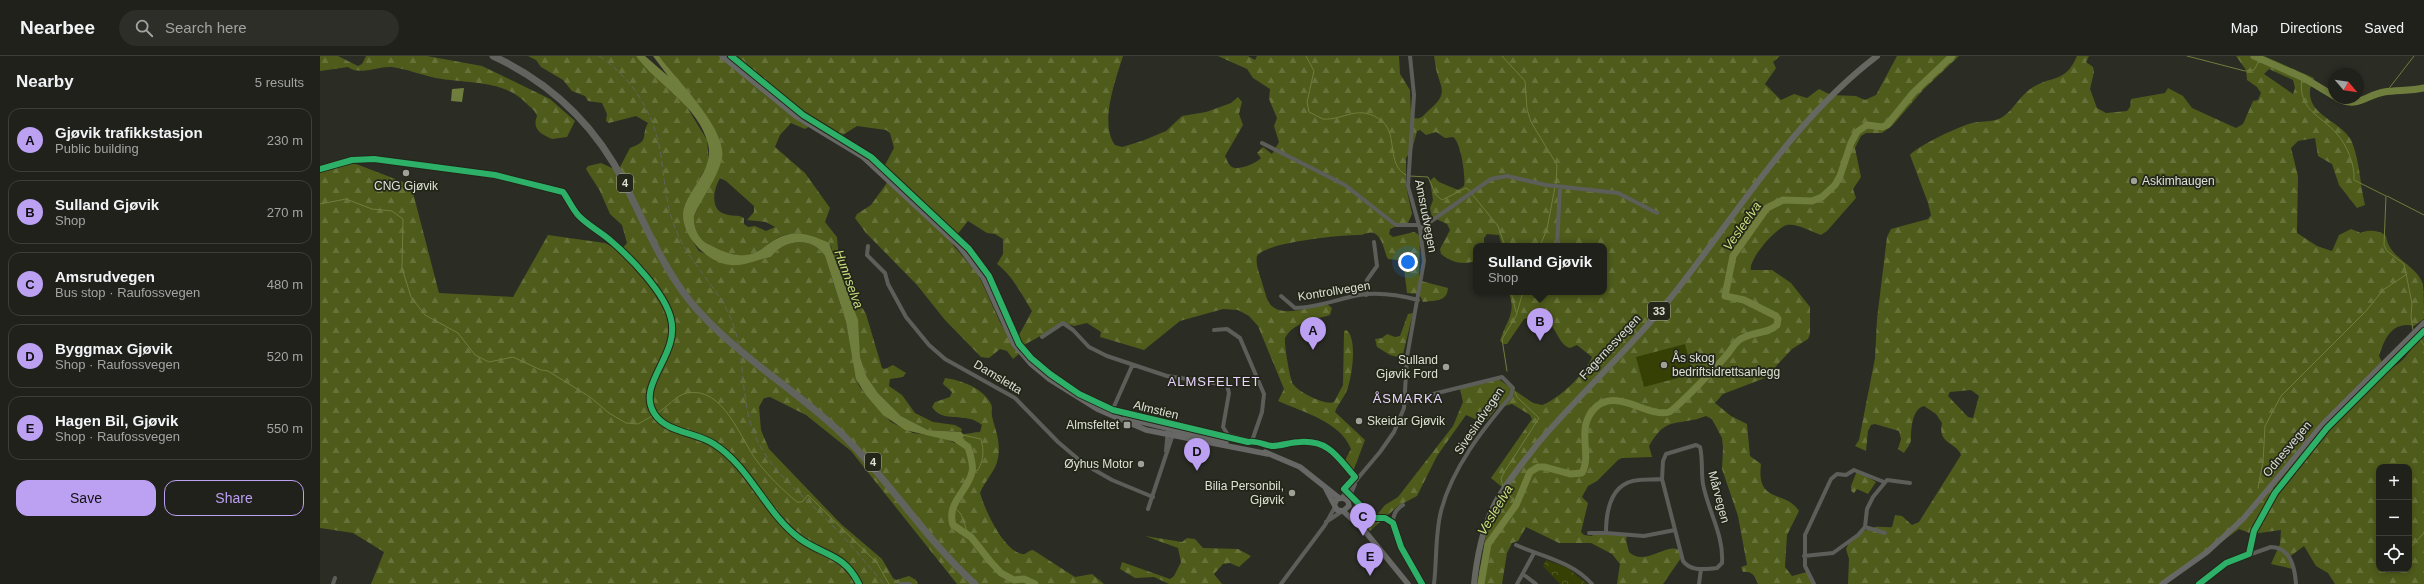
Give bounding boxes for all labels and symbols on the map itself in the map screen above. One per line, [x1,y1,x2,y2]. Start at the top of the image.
north arrow [2328,68,2364,104]
marker: CNG Gjøvik [401,168,411,178]
road number: 4 [617,174,633,192]
place label: Askimhaugen [2142,174,2215,188]
marker: Askimhaugen [2129,176,2139,186]
street label: Amsrudvegen [1412,178,1440,254]
place label: CNG Gjøvik [374,179,439,193]
water label: Vesleelva [1720,199,1764,253]
water label: Hunnselva [831,248,867,310]
your location [1398,252,1418,272]
street label: Kontrollvegen [1297,278,1371,304]
road number: 33 [1648,302,1670,320]
pin: B [1527,308,1553,341]
street label: Fagernesvegen [1576,312,1644,382]
pin: A [1300,317,1326,350]
place label: Ås skog bedriftsidrettsanlegg [1672,350,1780,379]
place label: Sulland Gjøvik Ford [1376,353,1438,381]
street label: Damsletta [971,357,1025,397]
marker: Ås skog bedriftsidrettsanlegg [1659,360,1669,370]
marker: Sulland Gjøvik Ford [1441,362,1451,372]
district label: ALMSFELTET [1168,374,1260,389]
street label: Sivesindvegen [1451,385,1507,457]
district label: ÅSMARKA [1373,391,1443,406]
street label: Almstien [1132,398,1180,422]
place label: Skeidar Gjøvik [1367,414,1446,428]
marker: Skeidar Gjøvik [1354,416,1364,426]
place label: Almsfeltet [1066,418,1120,432]
street label: Odnesvegen [2260,418,2314,480]
marker: Almsfeltet [1122,420,1132,430]
pin: D [1184,438,1210,471]
road number: 4 [865,453,881,471]
place label: Øyhus Motor [1064,457,1133,471]
marker: Øyhus Motor [1136,459,1146,469]
street label: Mårvegen [1705,469,1733,525]
place label: Bilia Personbil, Gjøvik [1205,479,1285,507]
water label: Vesleelva [1474,482,1516,538]
marker: Bilia Personbil, Gjøvik [1287,488,1297,498]
pin: C [1350,503,1376,536]
pin: E [1357,543,1383,576]

